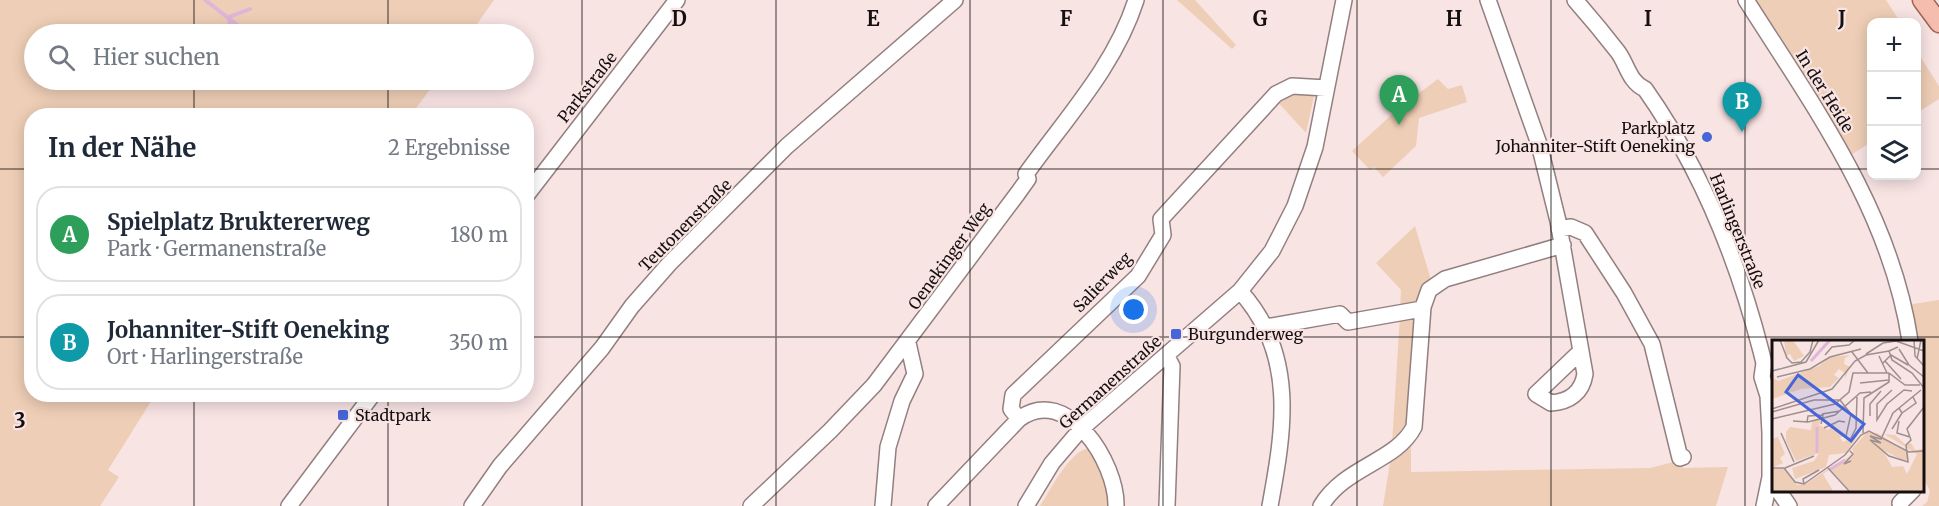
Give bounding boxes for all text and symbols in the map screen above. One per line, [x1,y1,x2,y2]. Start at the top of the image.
text: D [671,6,687,31]
text: E [866,6,880,31]
text: F [1060,6,1073,31]
text: G [1253,6,1268,31]
text: H [1446,6,1462,31]
text: I [1644,6,1652,31]
text: J [1837,6,1846,31]
map controls [1867,18,1921,180]
button: + [1867,18,1921,72]
search box [24,24,534,90]
icon: search [45,41,78,74]
text: Hier suchen [93,43,220,71]
street label: In der Heide [1792,46,1858,136]
street label: Parkstraße [553,48,621,126]
button: − [1867,72,1921,126]
pin: A [1380,76,1418,125]
pin: B [1722,82,1762,132]
place label: Parkplatz Johanniter-Stift Oeneking [1495,118,1695,156]
button: layers [1867,126,1921,180]
marker: Parkplatz Johanniter-Stift Oeneking [1700,130,1714,144]
text: In der Nähe [48,131,196,164]
text: 2 Ergebnisse [388,135,510,160]
street label: Harlingerstraße [1706,171,1770,291]
street label: Teutonenstraße [635,175,735,275]
street label: Oenekinger Weg [904,198,995,313]
text: Spielplatz Bruktererweg [107,208,370,236]
text: A [62,222,77,247]
text: 180 m [450,222,508,247]
text: Park · Germanenstraße [107,236,326,261]
street label: Salierweg [1068,247,1136,316]
your location [1119,295,1148,324]
text: Johanniter-Stift Oeneking [107,316,389,344]
place label: Burgunderweg [1188,324,1303,344]
marker: Burgunderweg [1169,327,1183,341]
text: B [63,330,76,355]
text: 350 m [449,330,508,355]
street label: Germanenstraße [1055,331,1165,433]
inset map [1772,340,1924,491]
text: Ort · Harlingerstraße [107,344,303,369]
place label: Stadtpark [355,405,432,425]
text: 3 [14,408,26,433]
marker: Stadtpark [336,408,350,422]

